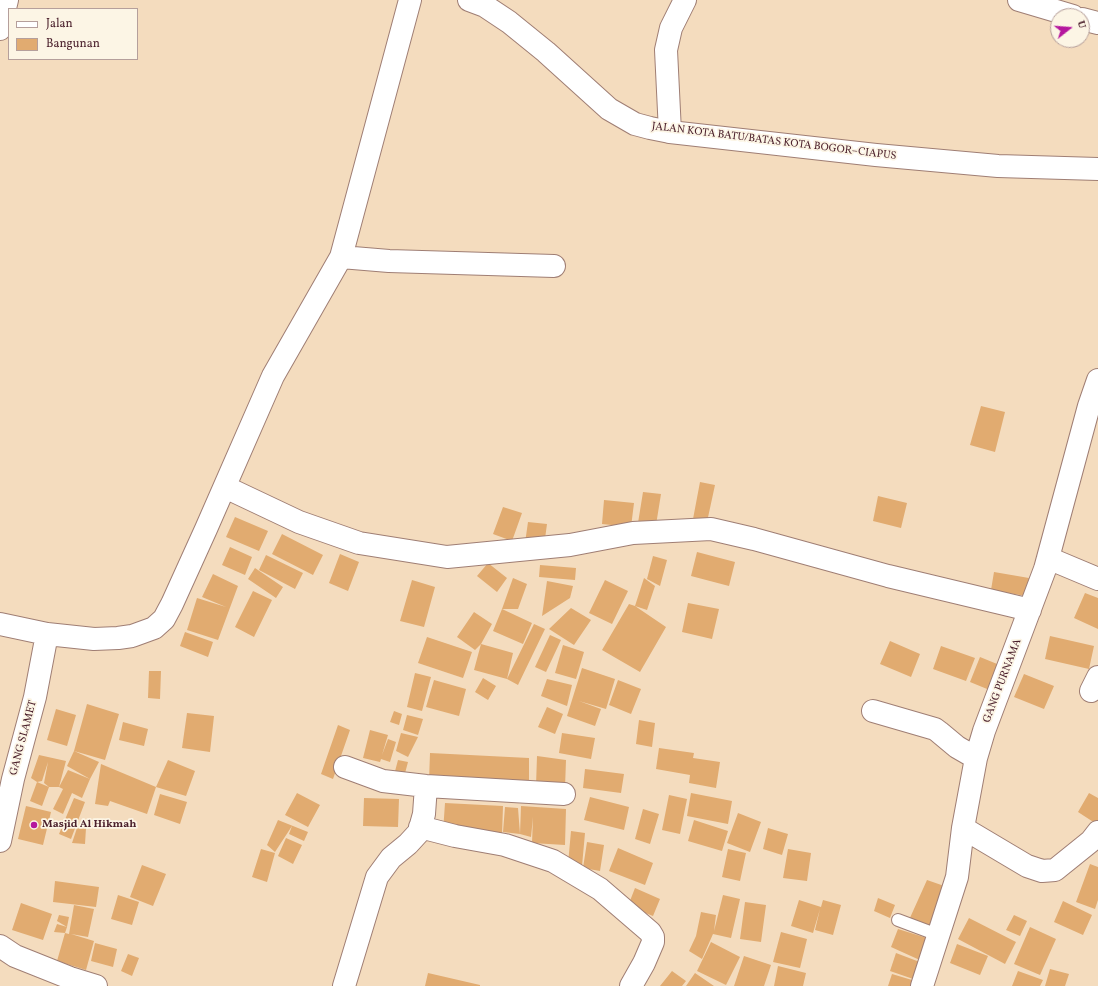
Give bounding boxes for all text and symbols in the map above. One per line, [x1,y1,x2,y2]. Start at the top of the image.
legend [8,8,138,60]
north arrow [1050,8,1090,48]
text: Jalan [46,16,73,32]
text: U [1073,19,1089,30]
text: Bangunan [46,36,100,52]
street label: JALAN KOTA BATU/BATAS KOTA BOGOR–CIAPUS [651,120,897,164]
street label: GANG PURNAMA [981,637,1025,725]
street label: GANG SLAMET [8,699,40,777]
place label: Masjid Al Hikmah [42,818,136,832]
marker: Masjid Al Hikmah [29,820,39,830]

